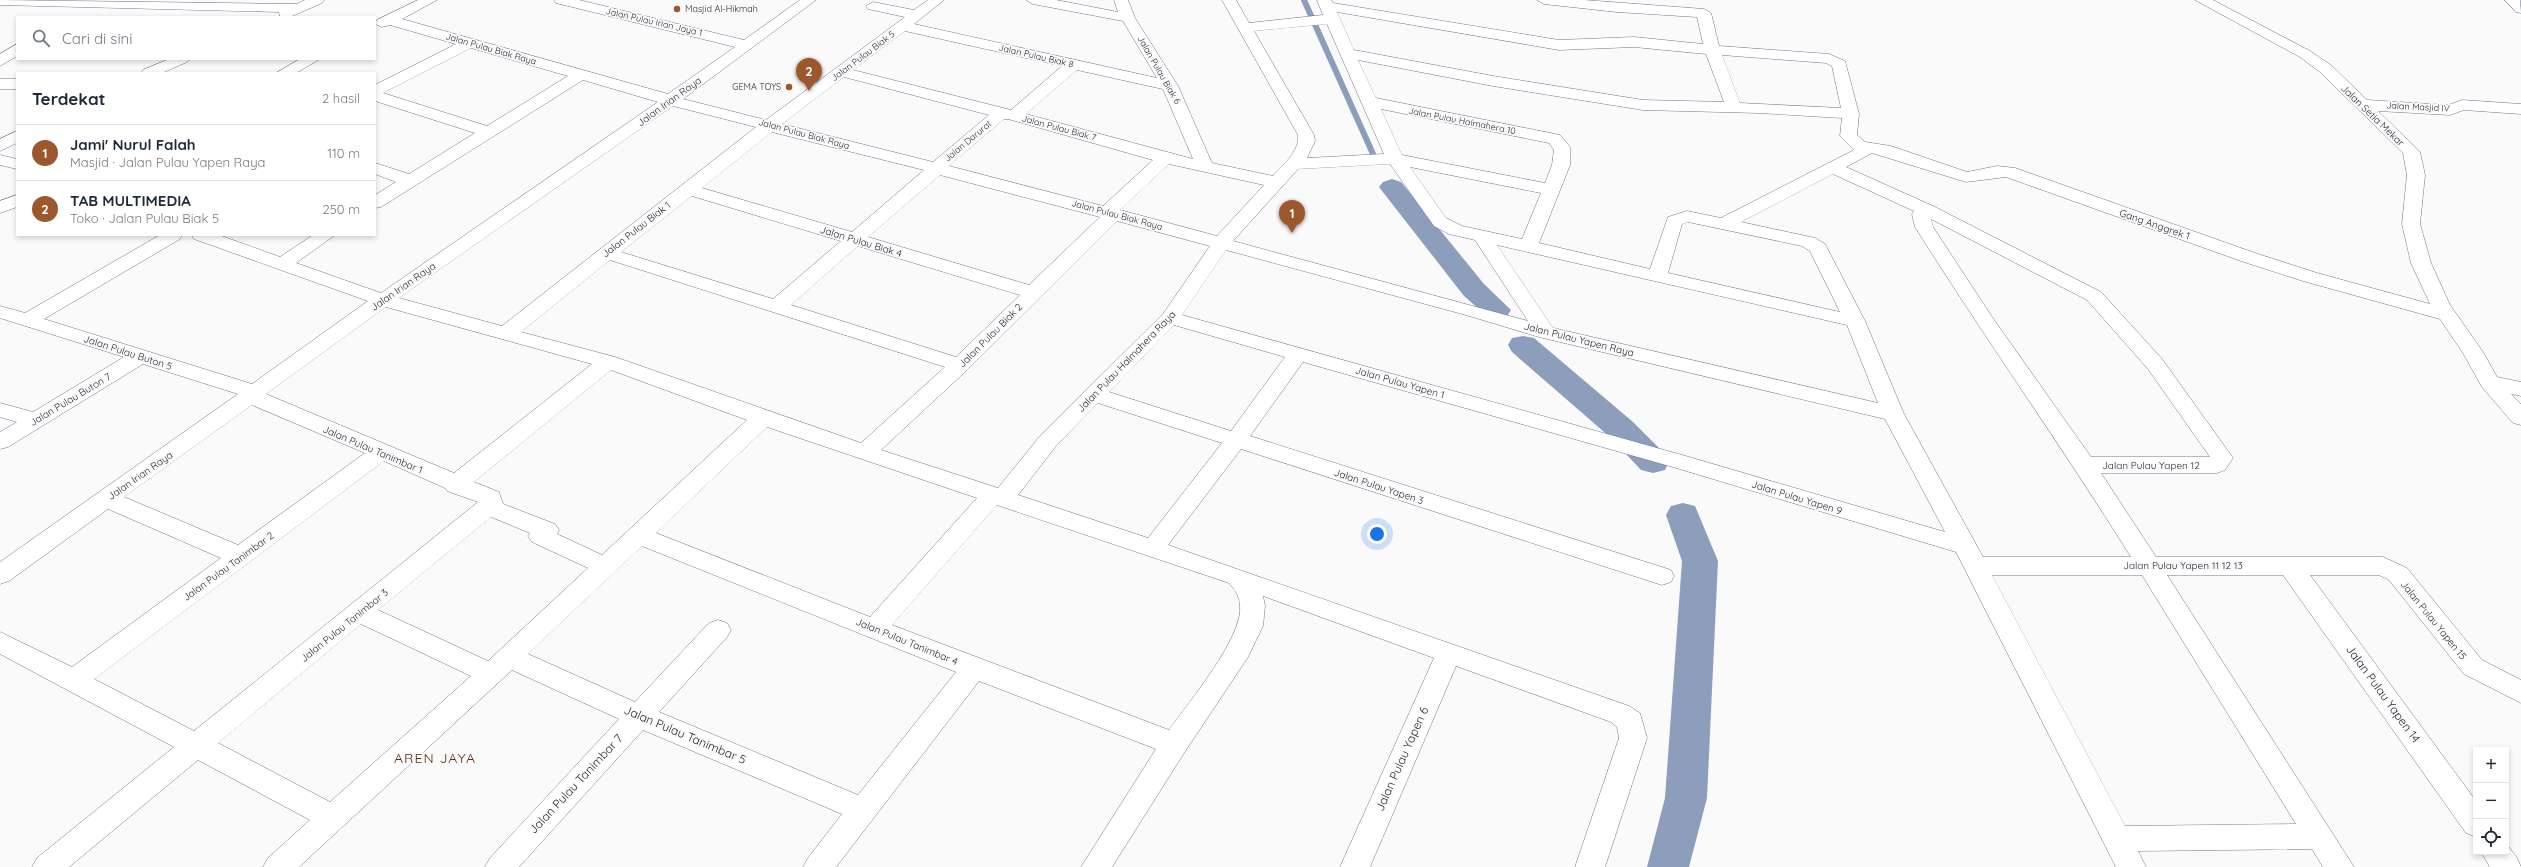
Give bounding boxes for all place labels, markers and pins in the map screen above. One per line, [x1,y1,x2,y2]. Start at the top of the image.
place label: Masjid Al-Hikmah [685,3,758,14]
marker: Masjid Al-Hikmah [672,4,682,14]
pin: 2 [796,58,822,91]
place label: GEMA TOYS [732,81,781,92]
marker: GEMA TOYS [784,82,794,92]
pin: 1 [1279,200,1305,233]

